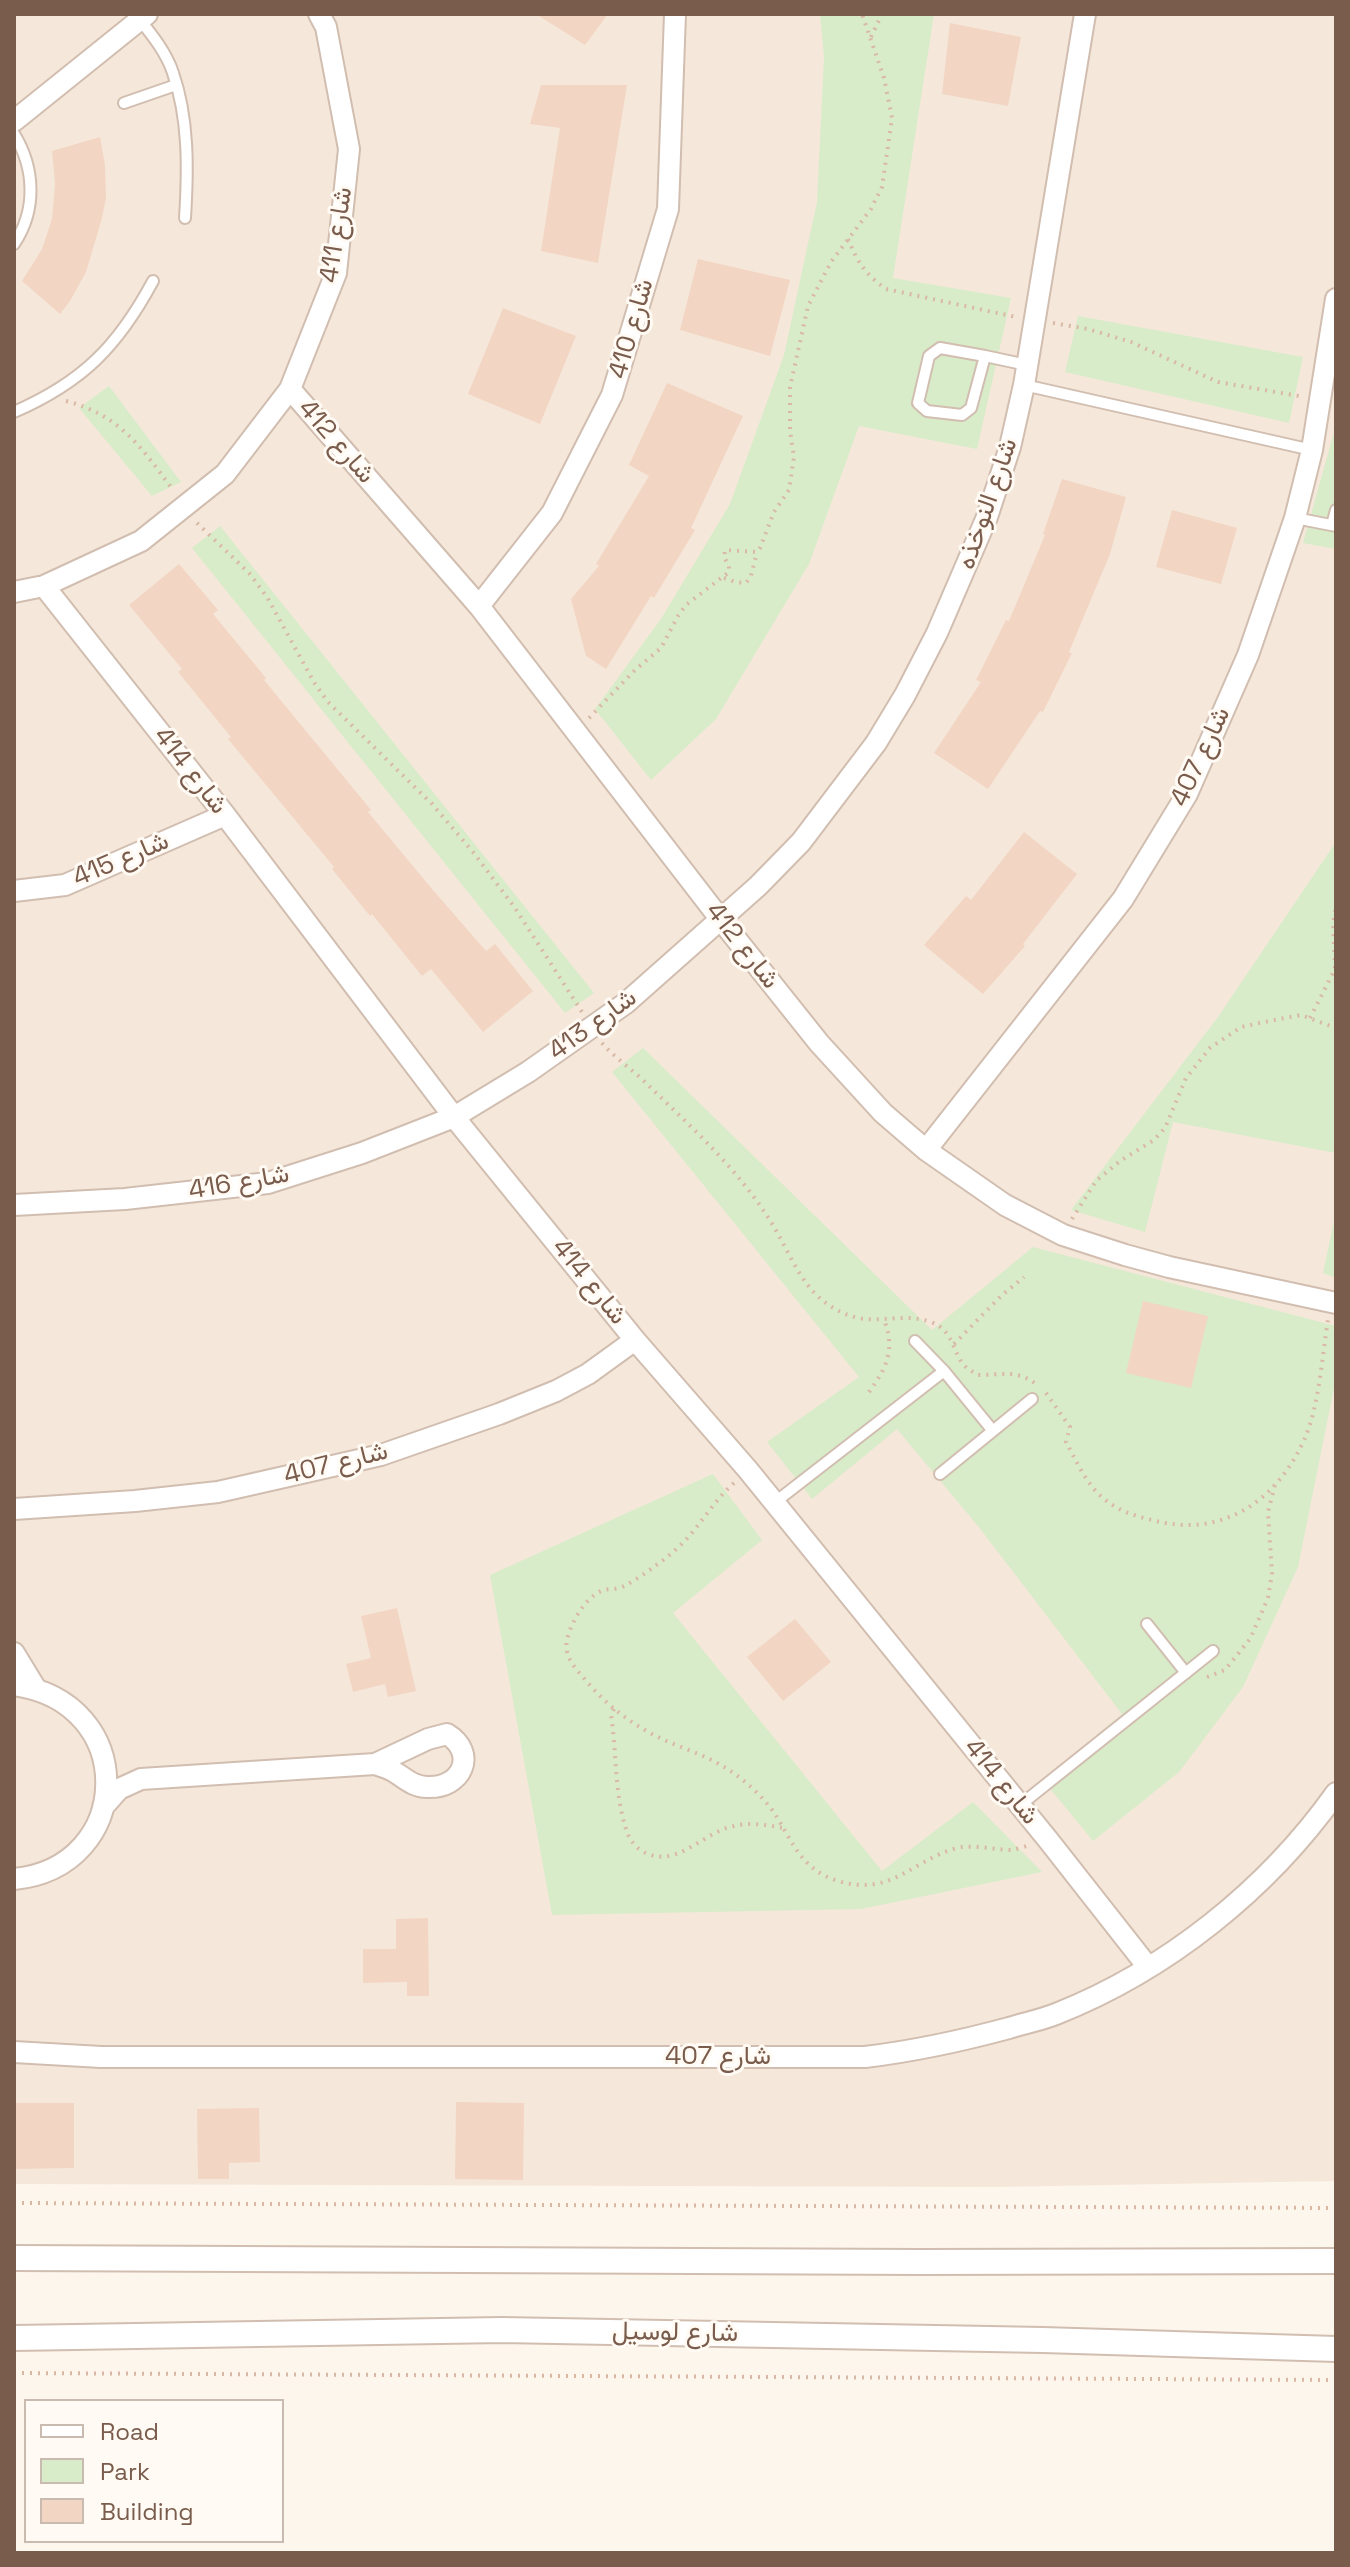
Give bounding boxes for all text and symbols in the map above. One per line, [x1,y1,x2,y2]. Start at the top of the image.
street label: شارع 411 [314,185,360,285]
street label: شارع 410 [603,276,661,382]
street label: شارع 412 [291,394,381,490]
street label: شارع النوخذه [951,435,1025,573]
street label: شارع 407 [1164,702,1238,812]
street label: شارع 414 [146,721,234,821]
street label: شارع 415 [68,826,174,894]
street label: شارع 412 [699,897,785,995]
street label: شارع 413 [543,983,643,1067]
street label: شارع 416 [186,1159,292,1207]
street label: شارع 414 [545,1233,633,1331]
street label: شارع 407 [281,1436,391,1492]
street label: شارع 414 [957,1733,1045,1831]
street label: شارع 407 [665,2041,771,2073]
street label: شارع لوسيل [612,2316,738,2350]
legend [24,2399,284,2543]
text: Road [100,2416,159,2447]
text: Park [100,2456,150,2487]
text: Building [100,2496,194,2527]

